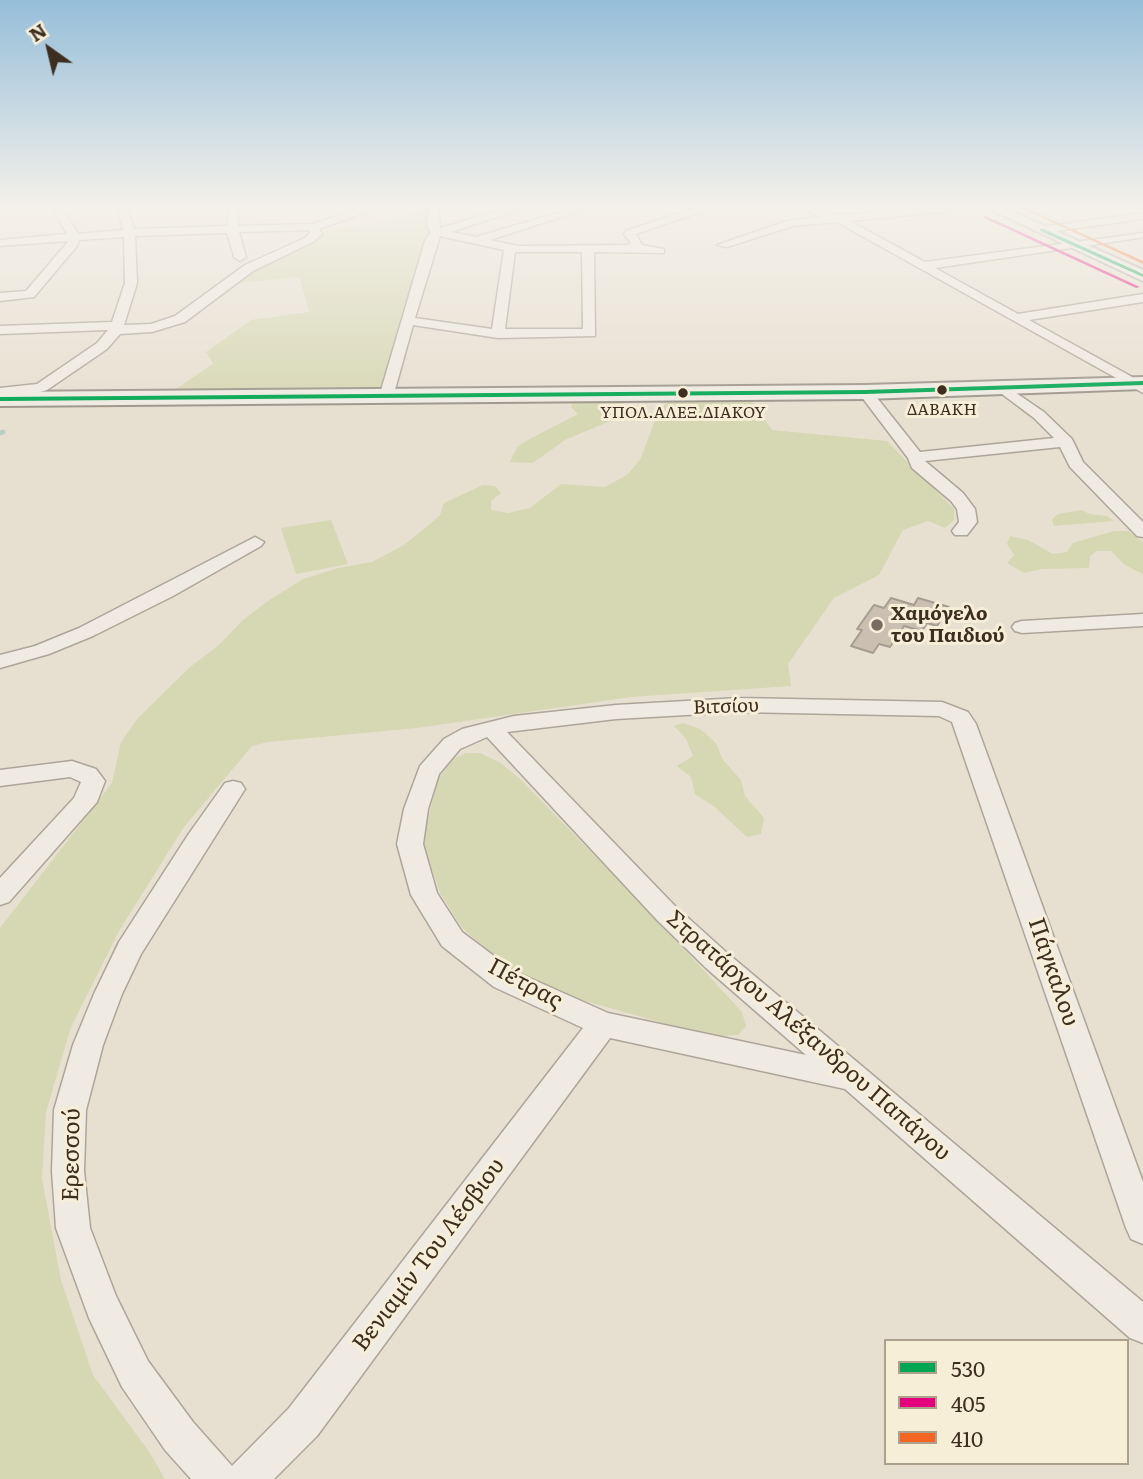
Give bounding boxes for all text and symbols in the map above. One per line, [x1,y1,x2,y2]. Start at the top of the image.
north arrow [14,14,84,84]
text: N [23,16,52,48]
marker: ΔΑΒΑΚΗ [935,383,949,397]
marker: ΥΠΟΛ.ΑΛΕΞ.ΔΙΑΚΟΥ [676,386,690,400]
place label: ΔΑΒΑΚΗ [907,400,977,420]
place label: ΥΠΟΛ.ΑΛΕΞ.ΔΙΑΚΟΥ [600,403,766,423]
place label: Χαμόγελο του Παιδιού [891,603,1004,647]
marker: Χαμόγελο του Παιδιού [869,617,885,633]
street label: Βιτσίου [693,694,759,720]
street label: Στρατάρχου Αλέξανδρου Παπάγου [660,905,956,1167]
street label: Πάγκαλου [1022,914,1084,1030]
street label: Πέτρας [483,953,567,1015]
street label: Ερεσσού [57,1108,87,1202]
street label: Βενιαμίν Του Λέσβιου [347,1153,511,1357]
legend [884,1339,1129,1465]
text: 530 [951,1352,985,1383]
text: 405 [951,1387,985,1418]
text: 410 [951,1422,983,1453]

